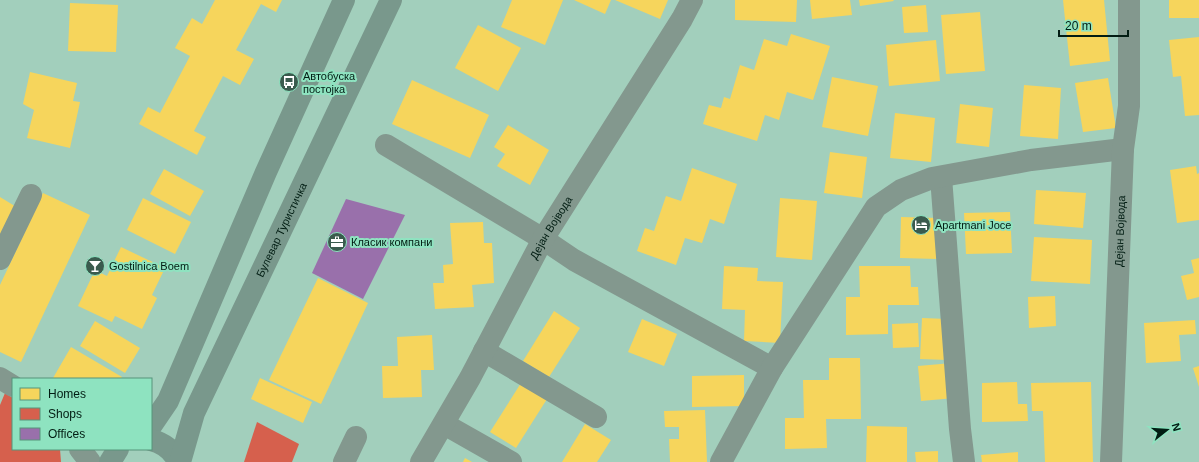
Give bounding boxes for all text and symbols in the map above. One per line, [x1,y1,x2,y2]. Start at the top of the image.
scale bar [1059,12,1128,38]
text: 20 m [1065,19,1092,33]
place label: Автобуска постојка [303,70,356,95]
bus stop icon: Автобуска постојка [278,71,300,93]
street label: Булевар Туристичка [254,180,309,279]
street label: Дејан Војвода [527,193,575,261]
street label: Дејан Војвода [1112,194,1127,267]
hotel icon: Apartmani Joce [910,214,932,236]
place label: Apartmani Joce [935,219,1011,231]
office icon: Класик компани [326,231,348,253]
place label: Класик компани [351,236,432,248]
bar icon: Gostilnica Boem [84,255,106,277]
place label: Gostilnica Boem [109,260,189,272]
legend [12,378,152,450]
text: Homes [48,387,86,401]
text: Shops [48,407,82,421]
north arrow [1147,410,1187,450]
text: N [1170,422,1183,433]
text: Offices [48,427,85,441]

